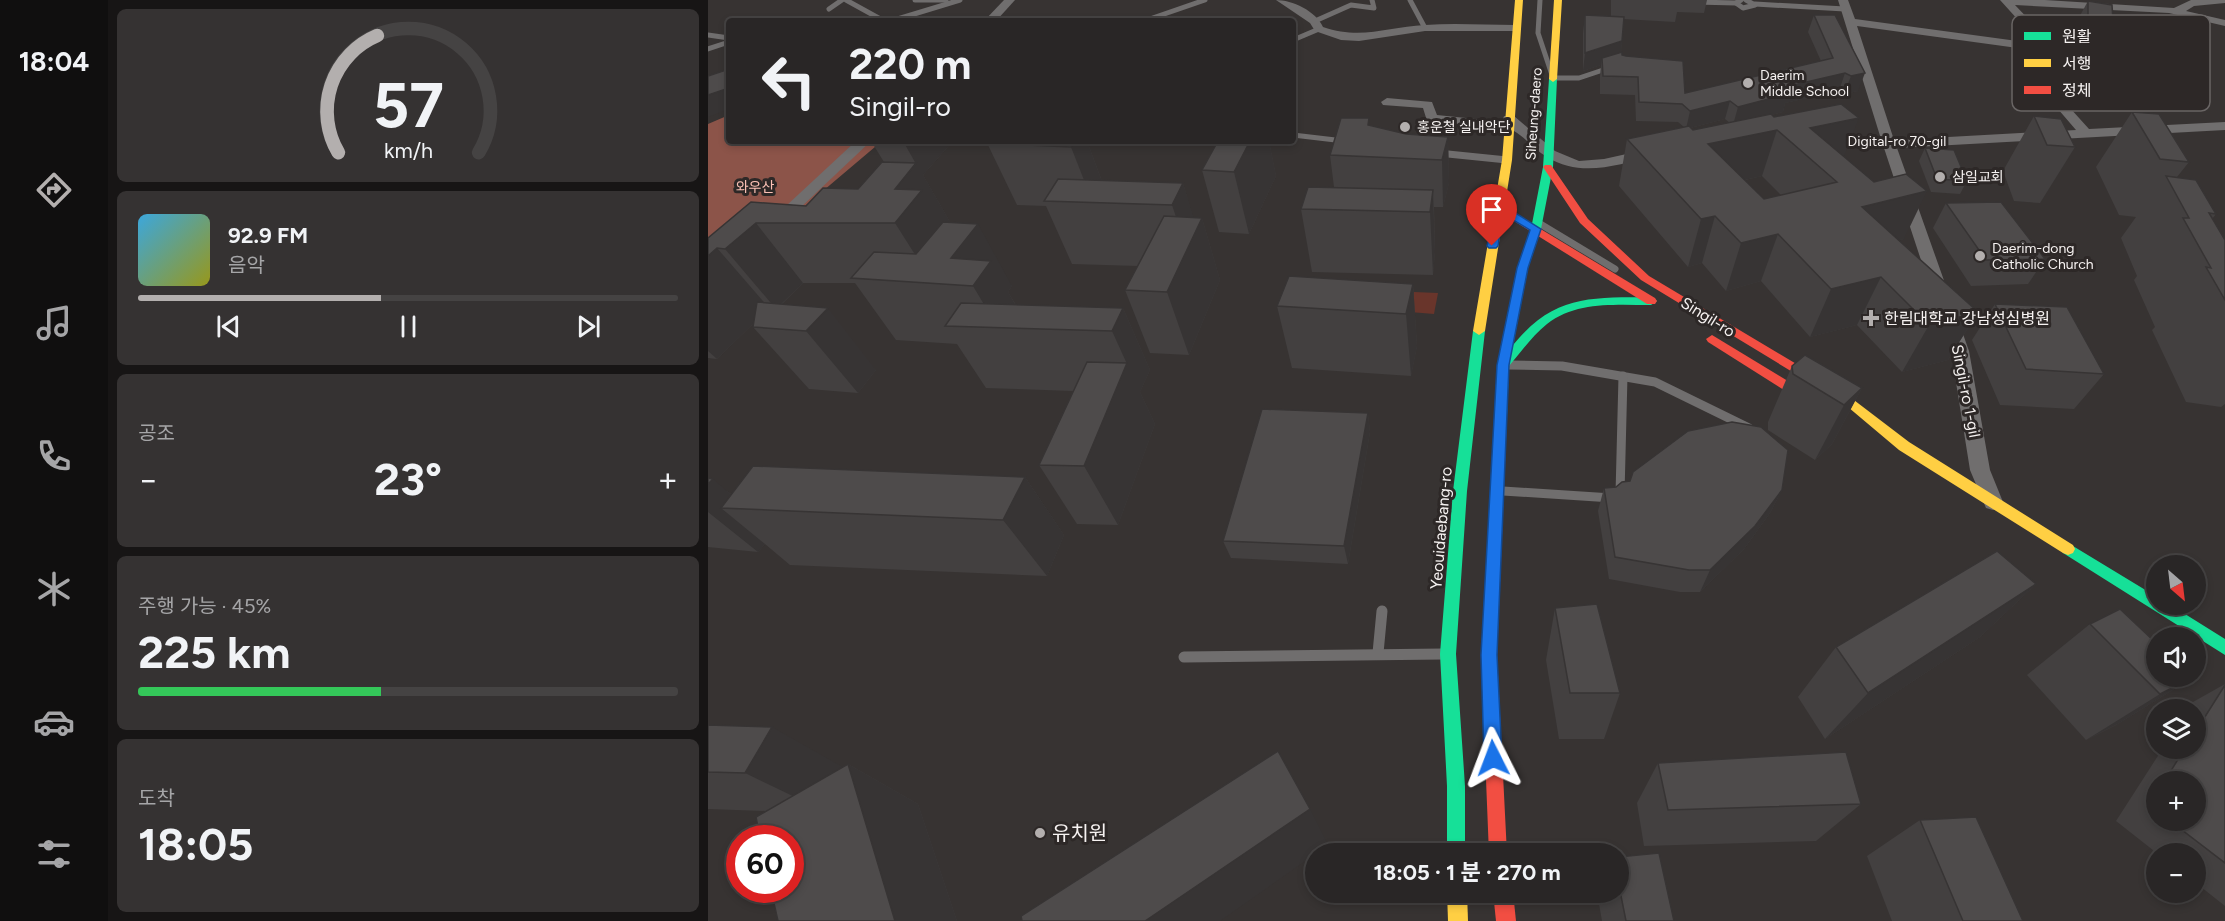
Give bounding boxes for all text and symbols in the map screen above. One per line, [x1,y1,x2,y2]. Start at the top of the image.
legend [2012,15,2210,111]
text: 원활 [2062,27,2092,46]
text: 220 m [849,39,971,90]
icon: left [750,42,828,120]
text: 18:04 [19,45,89,78]
text: 서행 [2062,54,2091,73]
street label: Siheung-daero [1522,67,1546,161]
place label: Daerim Middle School [1760,67,1849,100]
text: 57 [373,68,443,143]
marker: Daerim Middle School [1741,76,1755,90]
text: 정체 [2062,81,2091,100]
text: Singil-ro [849,90,951,123]
place label: 홍운철 실내악단 [1417,119,1511,136]
marker: 홍운철 실내악단 [1398,120,1412,134]
street label: Digital-ro 70-gil [1848,133,1946,150]
text: km/h [384,138,432,163]
icon: directions [33,169,75,211]
place label: 삼일교회 [1952,169,2004,186]
marker: 삼일교회 [1933,170,1947,184]
park label: 와우산 [736,179,774,196]
pin [1466,184,1517,246]
icon: arrive [1475,193,1508,226]
text: 92.9 FM [228,222,308,249]
place label: Daerim-dong Catholic Church [1992,240,2094,273]
marker: Daerim-dong Catholic Church [1973,249,1987,263]
text: 음악 [228,253,265,277]
street label: Singil-ro [1677,293,1739,341]
icon: music [33,302,75,344]
marker: 한림대학교 강남성심병원 [1862,309,1880,327]
place label: 한림대학교 강남성심병원 [1884,309,2050,328]
icon: previous [212,310,245,343]
icon: pause [392,310,425,343]
icon: next [572,310,605,343]
street label: Singil-ro 1-gil [1948,343,1984,439]
text: 공조 [138,421,175,445]
icon: phone [33,435,75,477]
text: 23° [374,452,442,506]
text: − [138,460,159,499]
text: + [657,460,678,499]
street label: Yeouidaebang-ro [1426,466,1456,590]
north arrow [2146,555,2206,615]
map controls [2146,555,2206,903]
icon: climate [33,568,75,610]
text: 주행 가능 · 45% [138,594,271,618]
text: 225 km [138,625,290,679]
button: sound [2146,627,2206,687]
button: layers [2146,699,2206,759]
icon: car [33,701,75,743]
position arrow [1461,726,1525,790]
button: + [2146,771,2206,831]
text: 도착 [138,786,175,810]
text: 18:05 [138,817,253,871]
place label: 유치원 [1052,821,1107,845]
speed limit sign: 60 [726,825,804,903]
marker: 유치원 [1033,826,1047,840]
icon: filters [33,833,75,875]
button: − [2146,843,2206,903]
text: 18:05 · 1 분 · 270 m [1373,859,1561,886]

